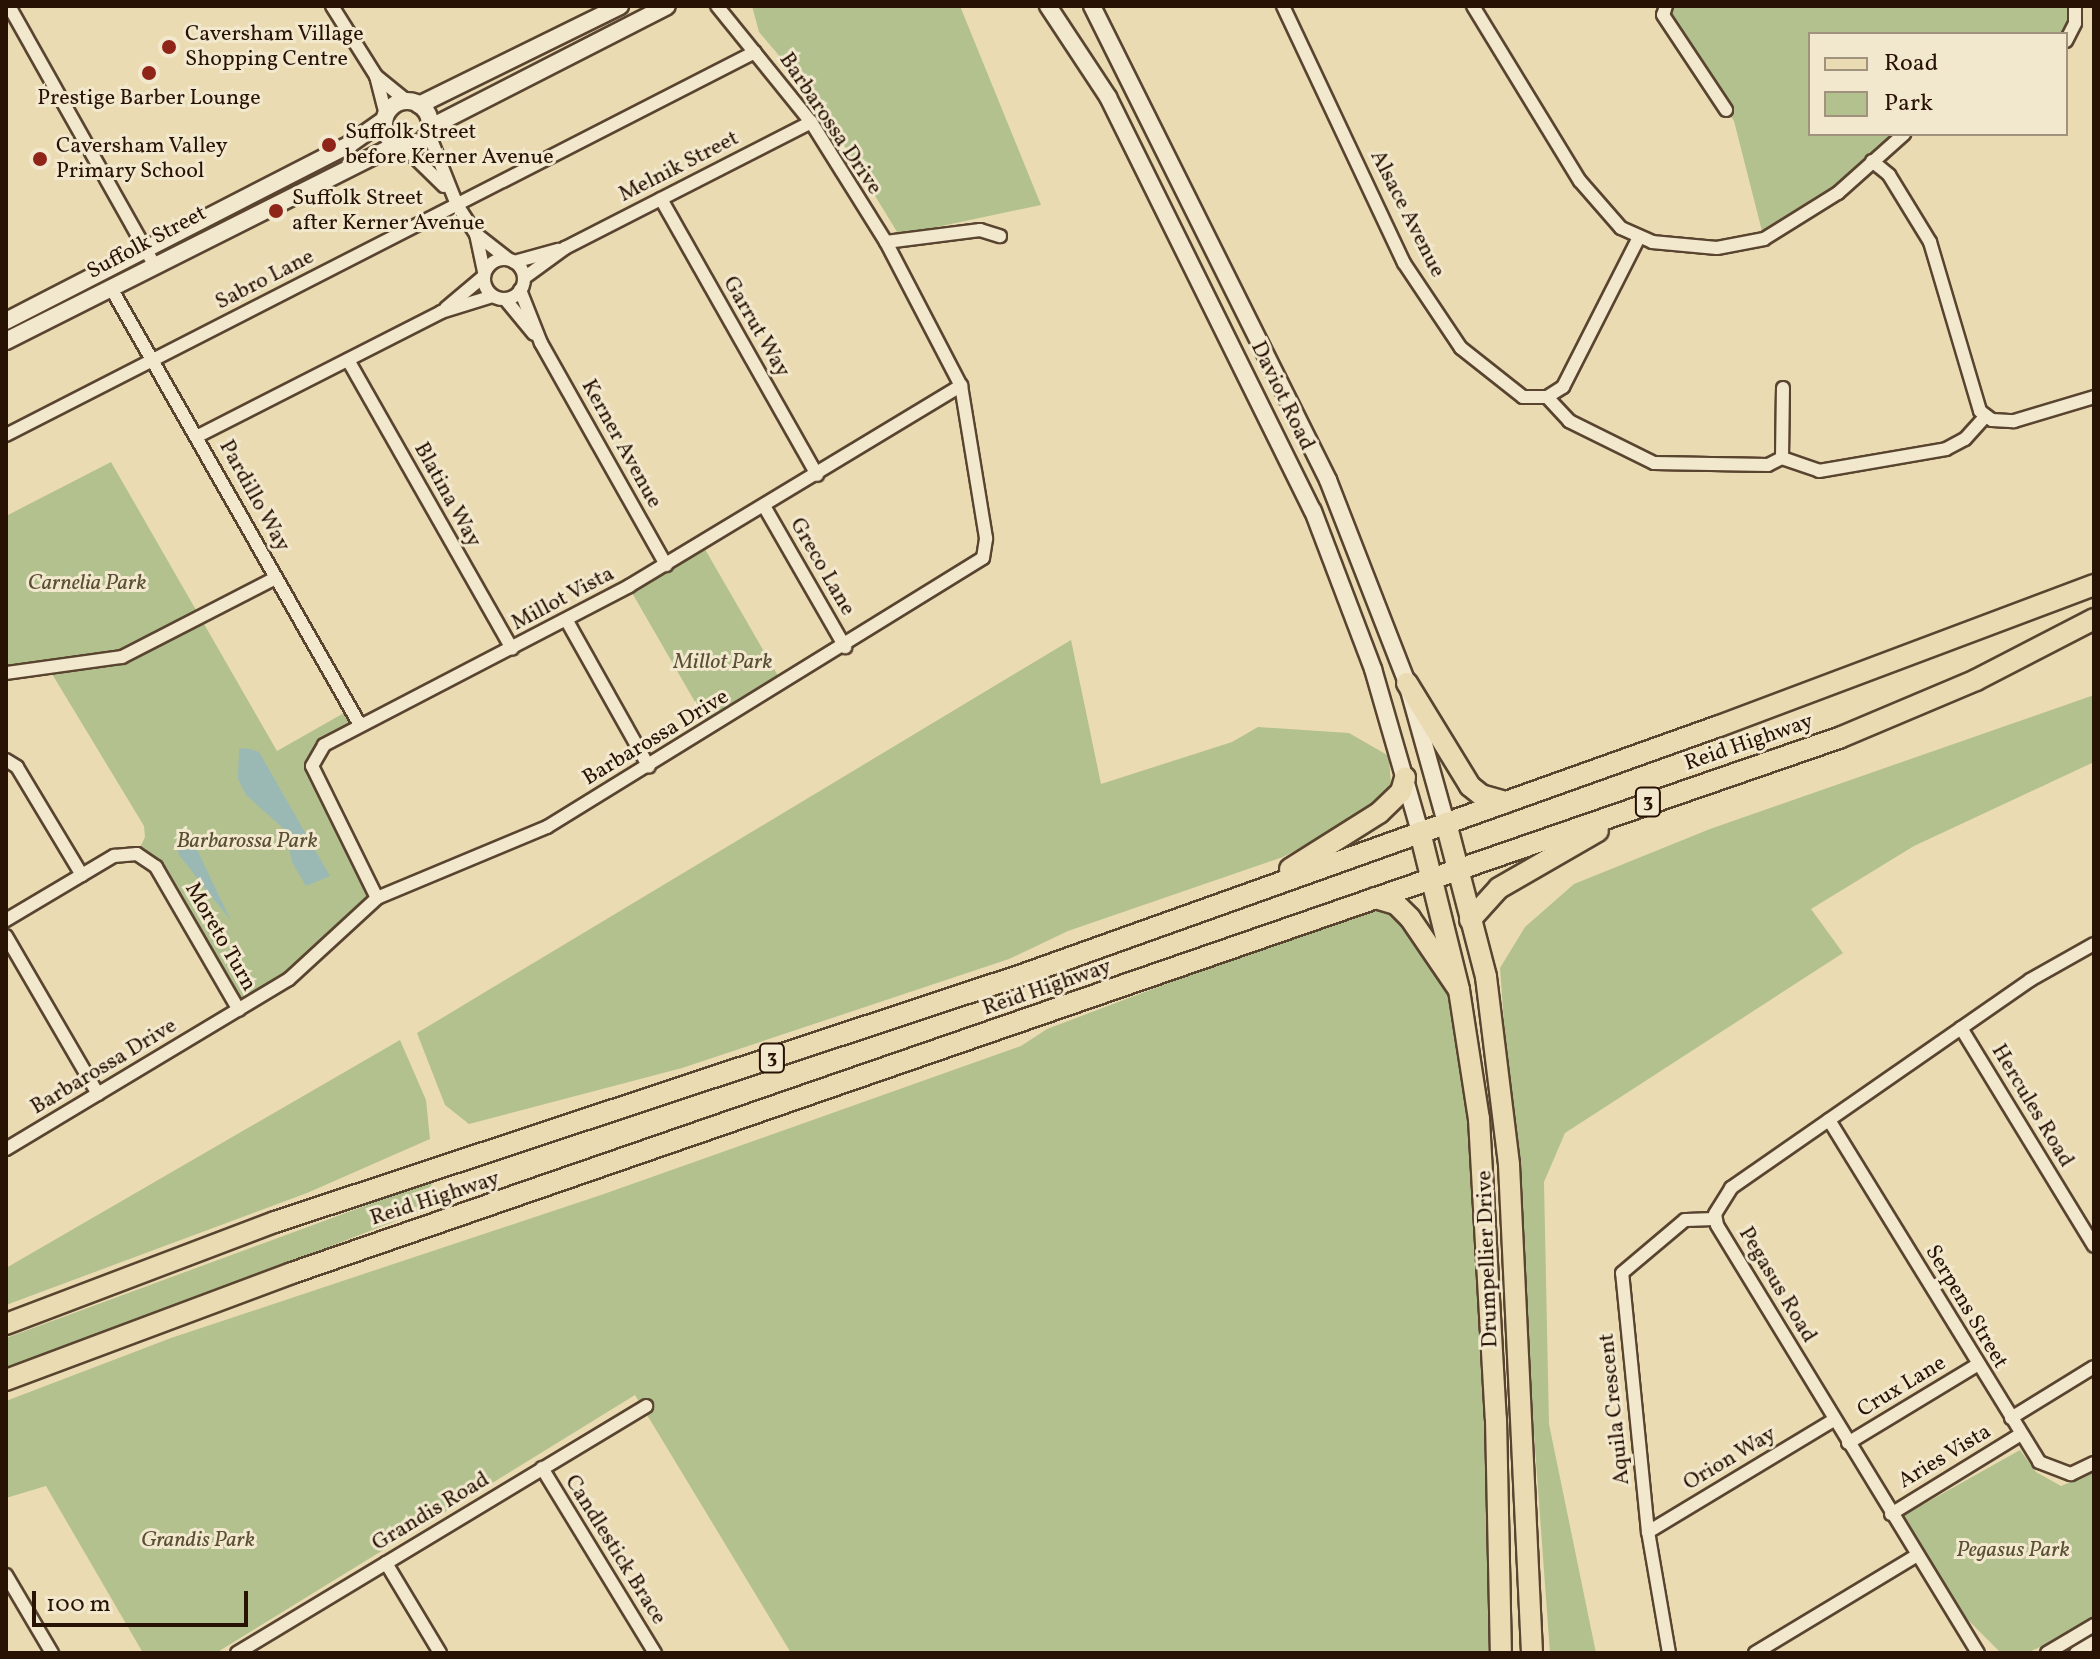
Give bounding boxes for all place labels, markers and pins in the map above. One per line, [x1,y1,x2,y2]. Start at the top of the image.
place label: Caversham Village Shopping Centre [185,21,364,72]
marker: Caversham Village Shopping Centre [160,38,178,56]
marker: Prestige Barber Lounge [140,64,158,82]
place label: Prestige Barber Lounge [37,86,261,112]
place label: Suffolk Street before Kerner Avenue [345,119,554,170]
place label: Caversham Valley Primary School [56,133,228,184]
marker: Suffolk Street before Kerner Avenue [320,136,338,154]
marker: Caversham Valley Primary School [31,150,49,168]
place label: Suffolk Street after Kerner Avenue [292,185,485,236]
marker: Suffolk Street after Kerner Avenue [267,202,285,220]

